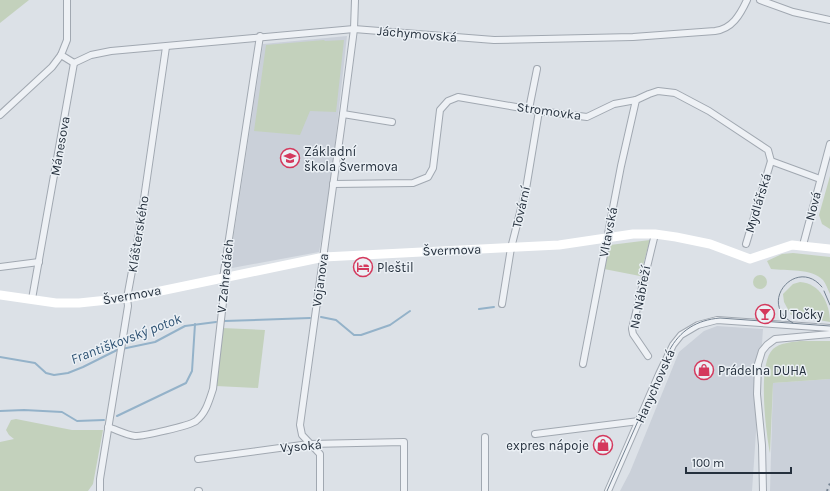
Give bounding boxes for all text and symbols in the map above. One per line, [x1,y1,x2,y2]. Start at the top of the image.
street label: Jáchymovská [376,23,458,45]
street label: Stromovka [516,99,582,123]
street label: Mánesova [47,115,73,177]
place label: Základní škola Švermova [304,144,398,174]
school or university icon: Základní škola Švermova [279,147,301,169]
street label: Mydlářská [742,171,774,235]
street label: Tovární [509,184,533,229]
street label: Nová [802,190,824,222]
street label: Klášterského [125,195,151,273]
street label: Vltavská [596,206,620,258]
street label: V Zahradách [214,238,236,314]
street label: Švermova [422,240,482,259]
street label: Vojanova [309,252,331,308]
hotel icon: Pleštil [352,256,374,278]
place label: Pleštil [377,260,414,275]
street label: Na Nábřeží [627,264,654,330]
street label: Švermova [102,282,162,307]
bar icon: U Točky [754,303,776,325]
place label: U Točky [779,307,823,322]
water label: Františkovský potok [68,310,185,368]
street label: Hanychovská [632,347,678,425]
shop icon: Prádelna DUHA [693,359,715,381]
place label: Prádelna DUHA [718,363,807,378]
shop icon: expres nápoje [592,434,614,456]
street label: Vysoká [280,437,322,455]
place label: expres nápoje [506,438,589,453]
scale bar [686,449,791,475]
text: 100 m [692,456,724,470]

